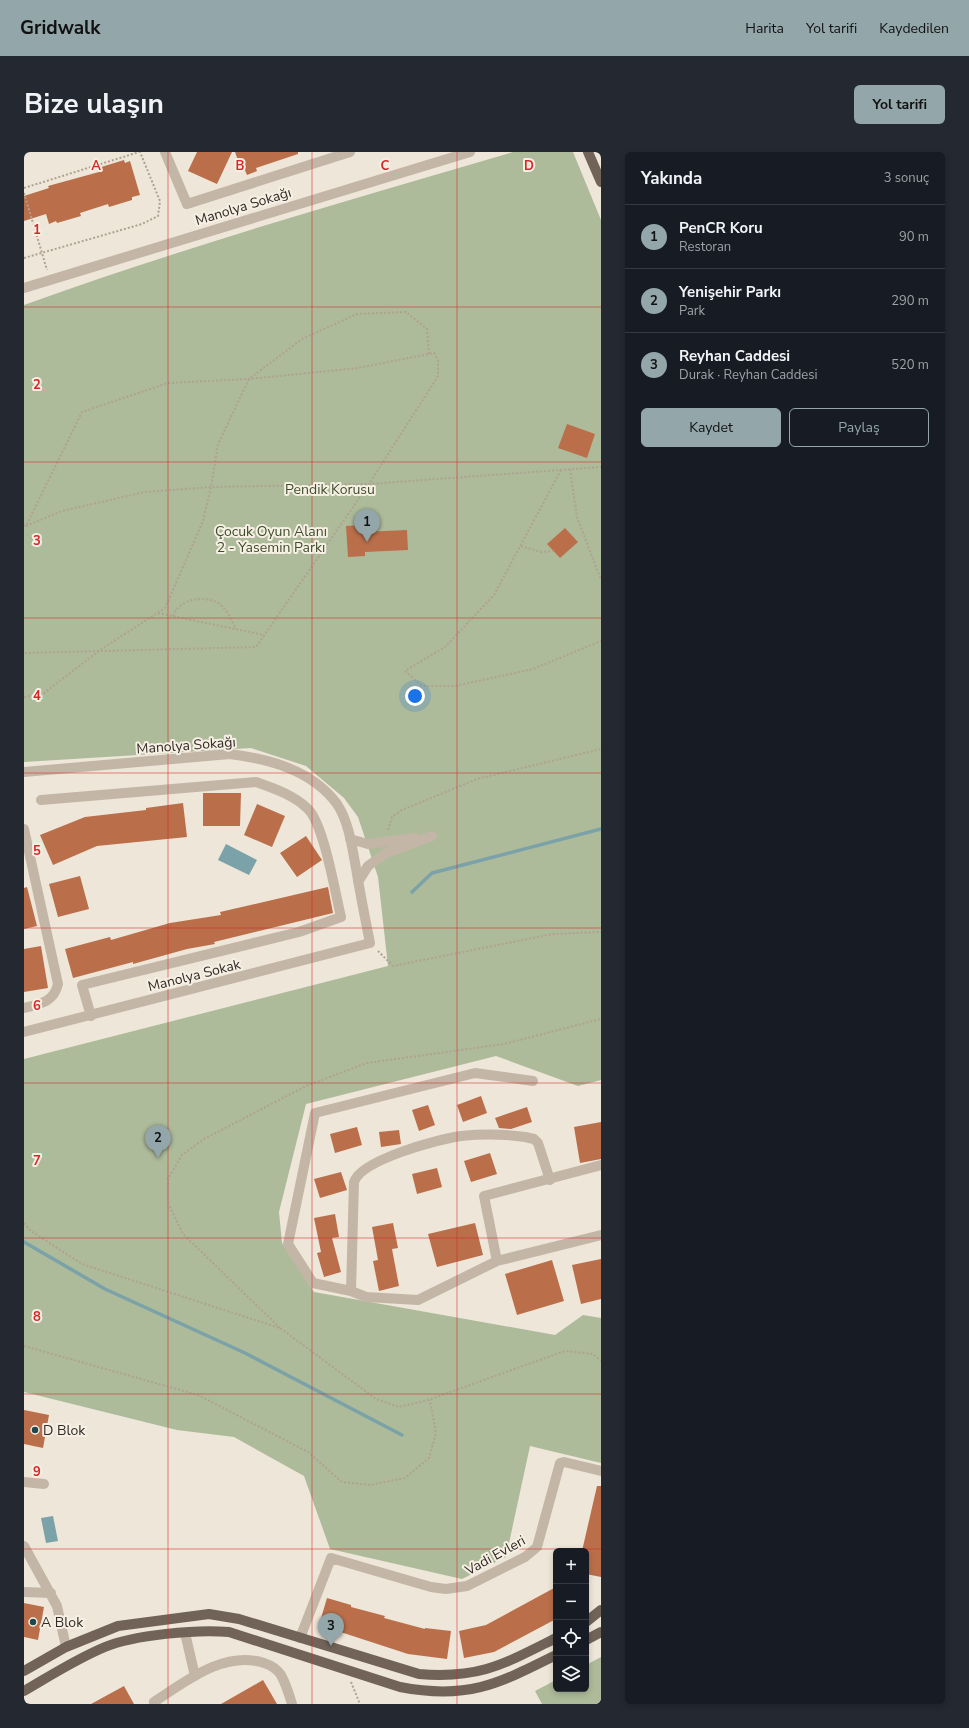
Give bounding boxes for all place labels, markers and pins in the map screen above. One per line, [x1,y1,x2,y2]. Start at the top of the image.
pin: 1 [354,509,380,542]
pin: 2 [145,1125,171,1158]
place label: D Blok [43,1421,86,1440]
marker: D Blok [30,1425,40,1435]
place label: A Blok [41,1613,84,1632]
pin: 3 [318,1613,344,1646]
marker: A Blok [28,1617,38,1627]

